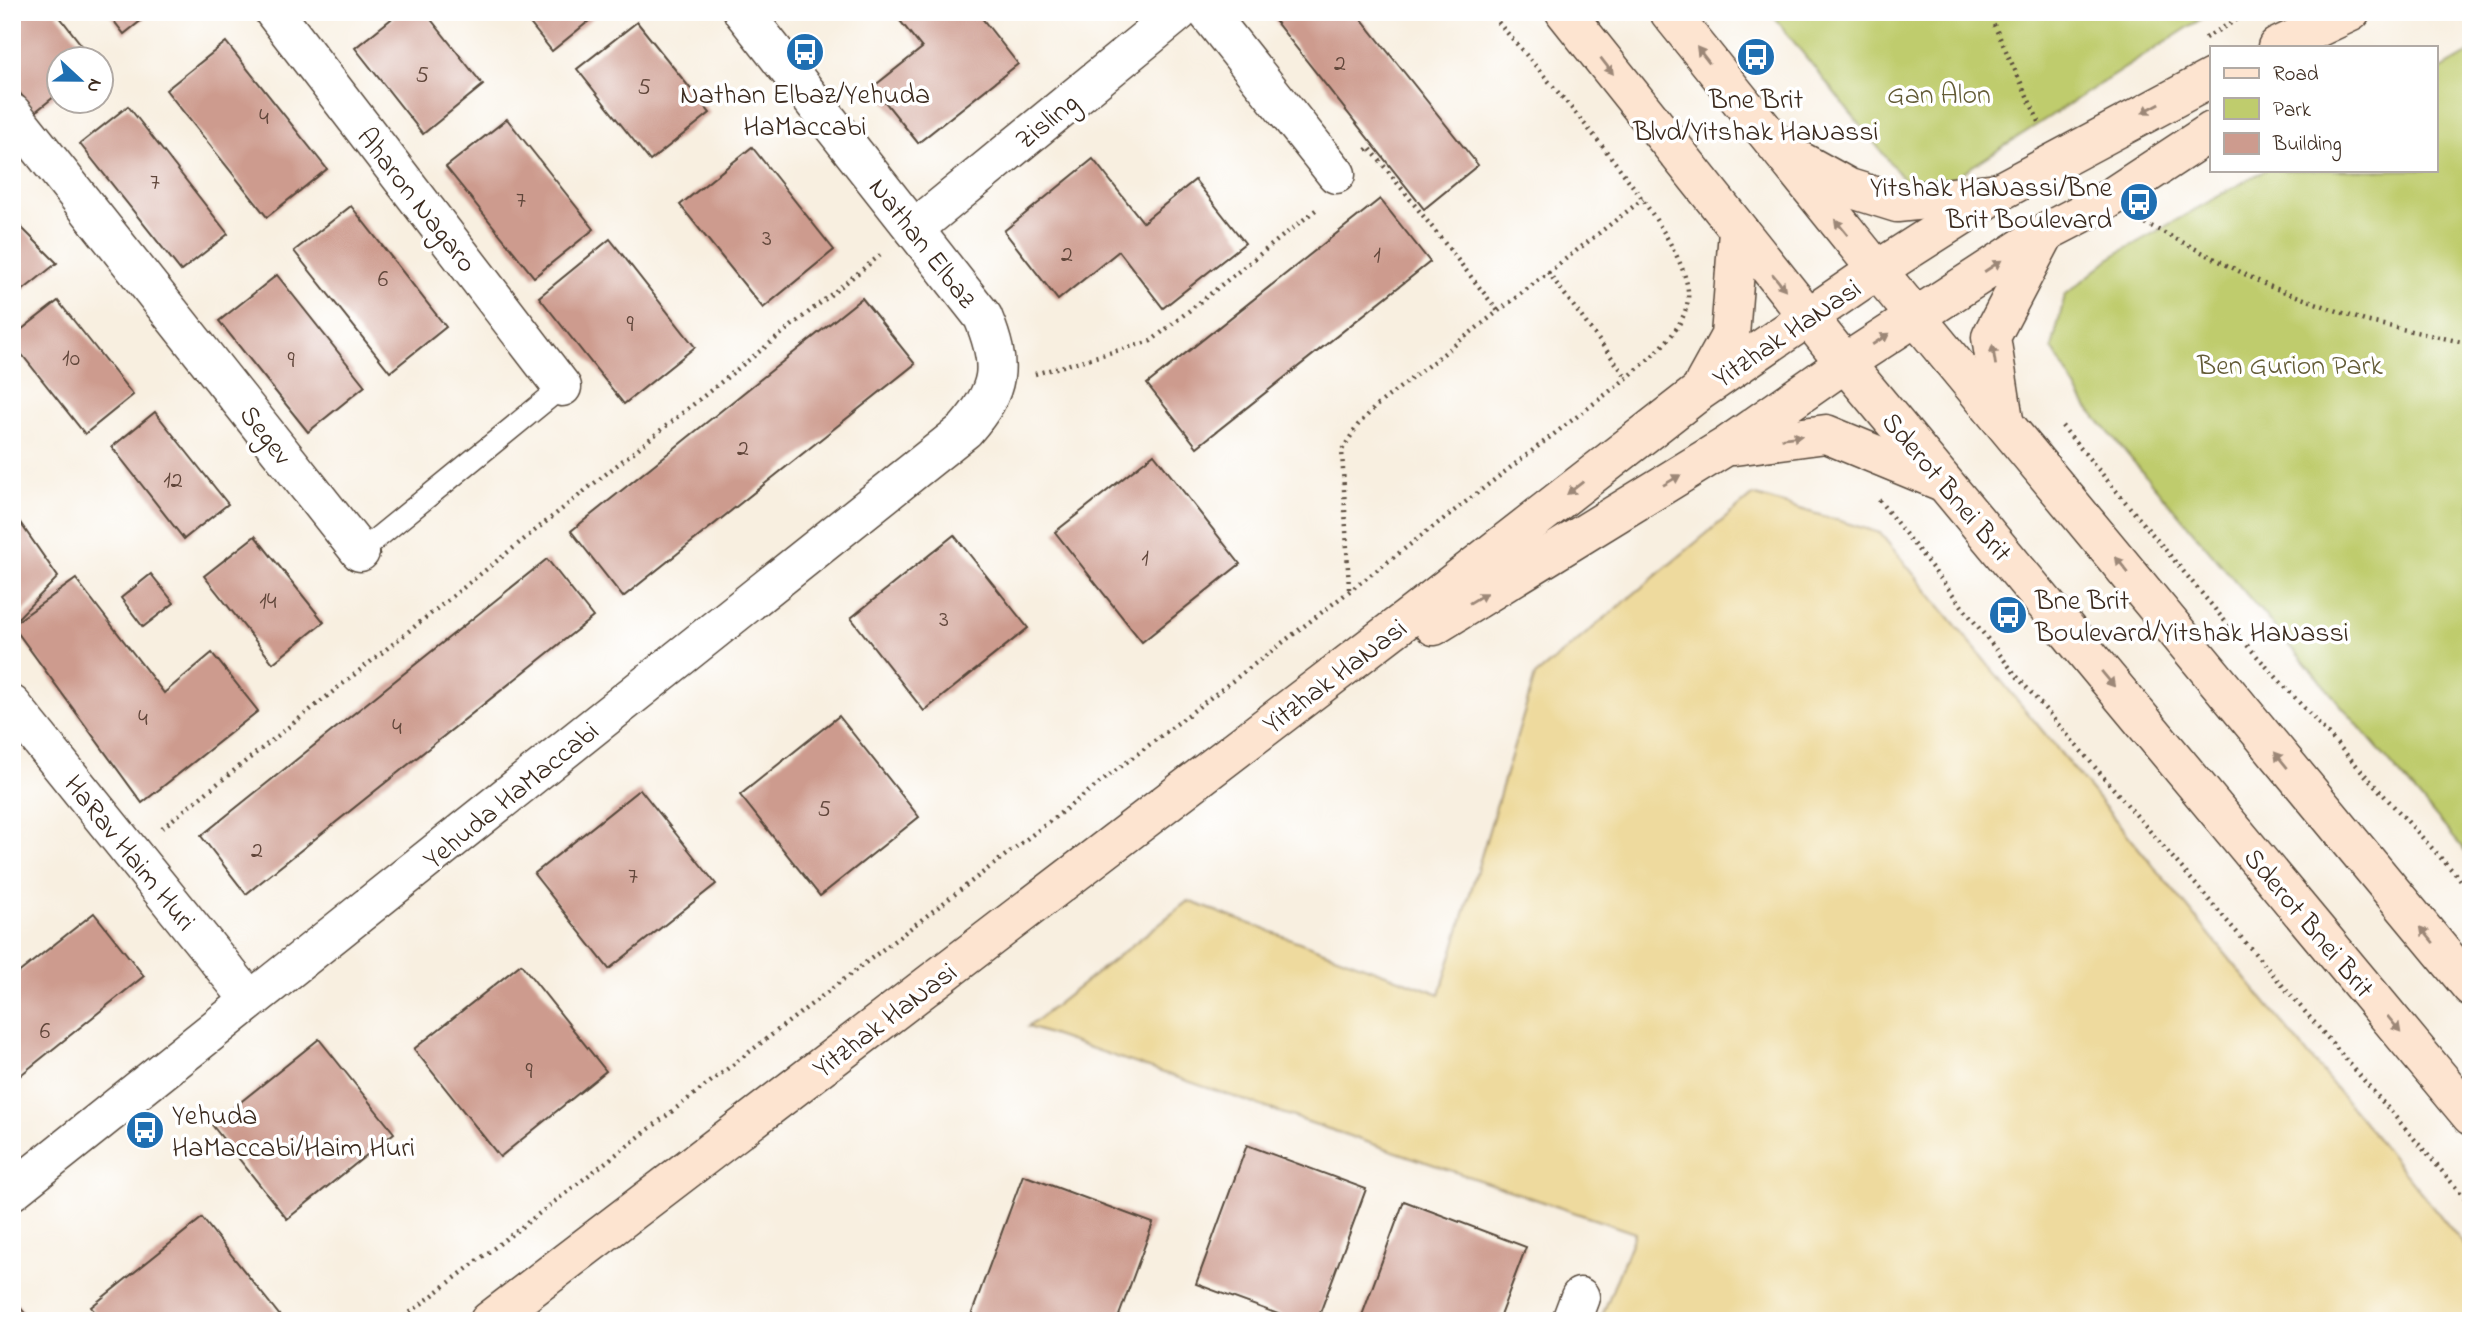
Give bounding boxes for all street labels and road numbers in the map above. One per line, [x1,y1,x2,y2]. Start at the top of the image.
street label: Zisling [1008,84,1089,161]
street label: Aharon Nagaro [345,120,485,283]
street label: Nathan Elbaz [857,170,986,318]
street label: Yitzhak HaNasi [1705,270,1870,400]
street label: Segev [228,397,301,475]
street label: Sderot Bnei Brit [1870,404,2021,572]
street label: Yitzhak HaNasi [1255,610,1417,746]
street label: Yehuda HaMaccabi [415,713,609,881]
street label: HaRav Haim Huri [52,767,204,941]
street label: Sderot Bnei Brit [2232,840,2383,1008]
street label: Yitzhak HaNasi [805,954,967,1090]

